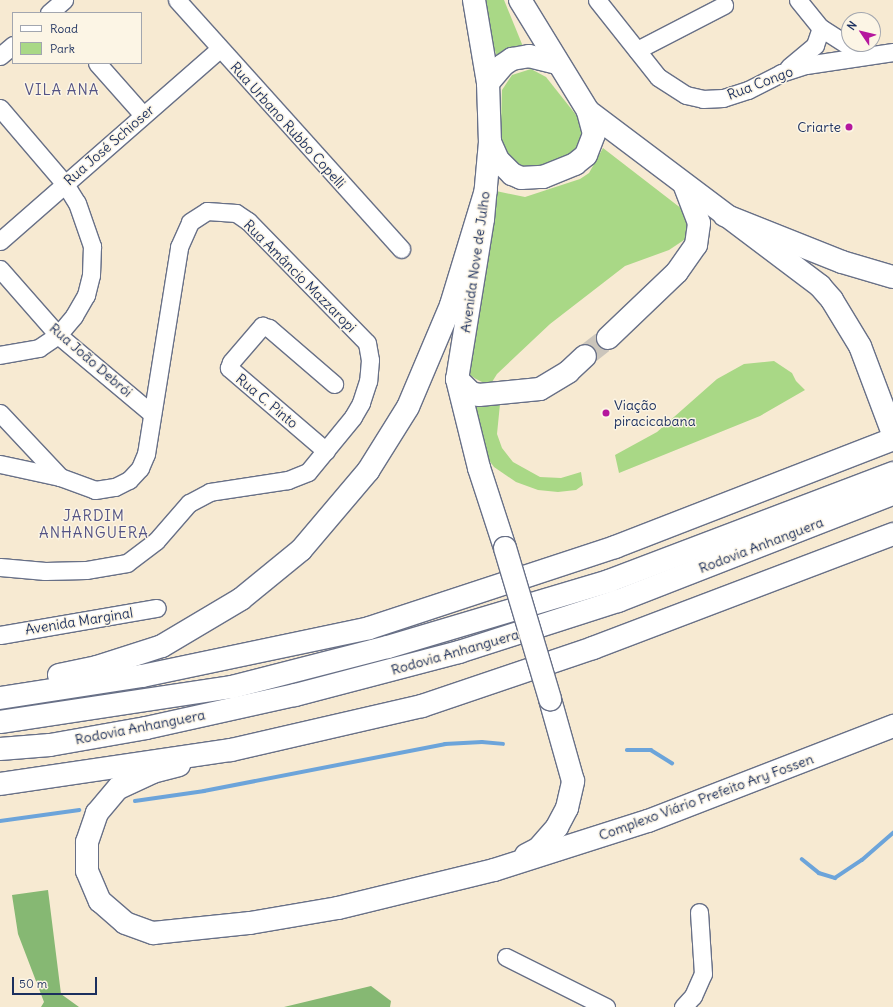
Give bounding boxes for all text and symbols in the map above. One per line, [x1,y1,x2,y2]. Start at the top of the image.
legend [12,12,142,64]
north arrow [841,12,881,52]
text: N [844,19,860,33]
text: Road [50,21,78,36]
text: Park [50,41,75,56]
street label: Rua Urbano Rubbo Copelli [227,58,349,192]
street label: Rua Congo [725,63,795,103]
district label: VILA ANA [25,81,99,99]
street label: Rua José Schioser [60,101,158,189]
place label: Criarte [797,119,841,135]
marker: Criarte [844,122,854,132]
street label: Avenida Nove de Julho [457,190,493,334]
street label: Rua Amâncio Mazzaropi [240,216,360,336]
street label: Rua João Debrói [46,320,136,400]
street label: Rua C. Pinto [233,370,301,432]
place label: Viação piracicabana [614,397,696,430]
marker: Viação piracicabana [601,408,611,418]
district label: JARDIM ANHANGUERA [39,506,149,541]
street label: Rodovia Anhanguera [696,513,826,577]
street label: Avenida Marginal [24,604,134,638]
street label: Rodovia Anhanguera [389,626,521,678]
street label: Rodovia Anhanguera [73,706,207,748]
street label: Complexo Viário Prefeito Ary Fossen [596,750,816,844]
scale bar [14,969,99,995]
text: 50 m [19,976,47,991]

